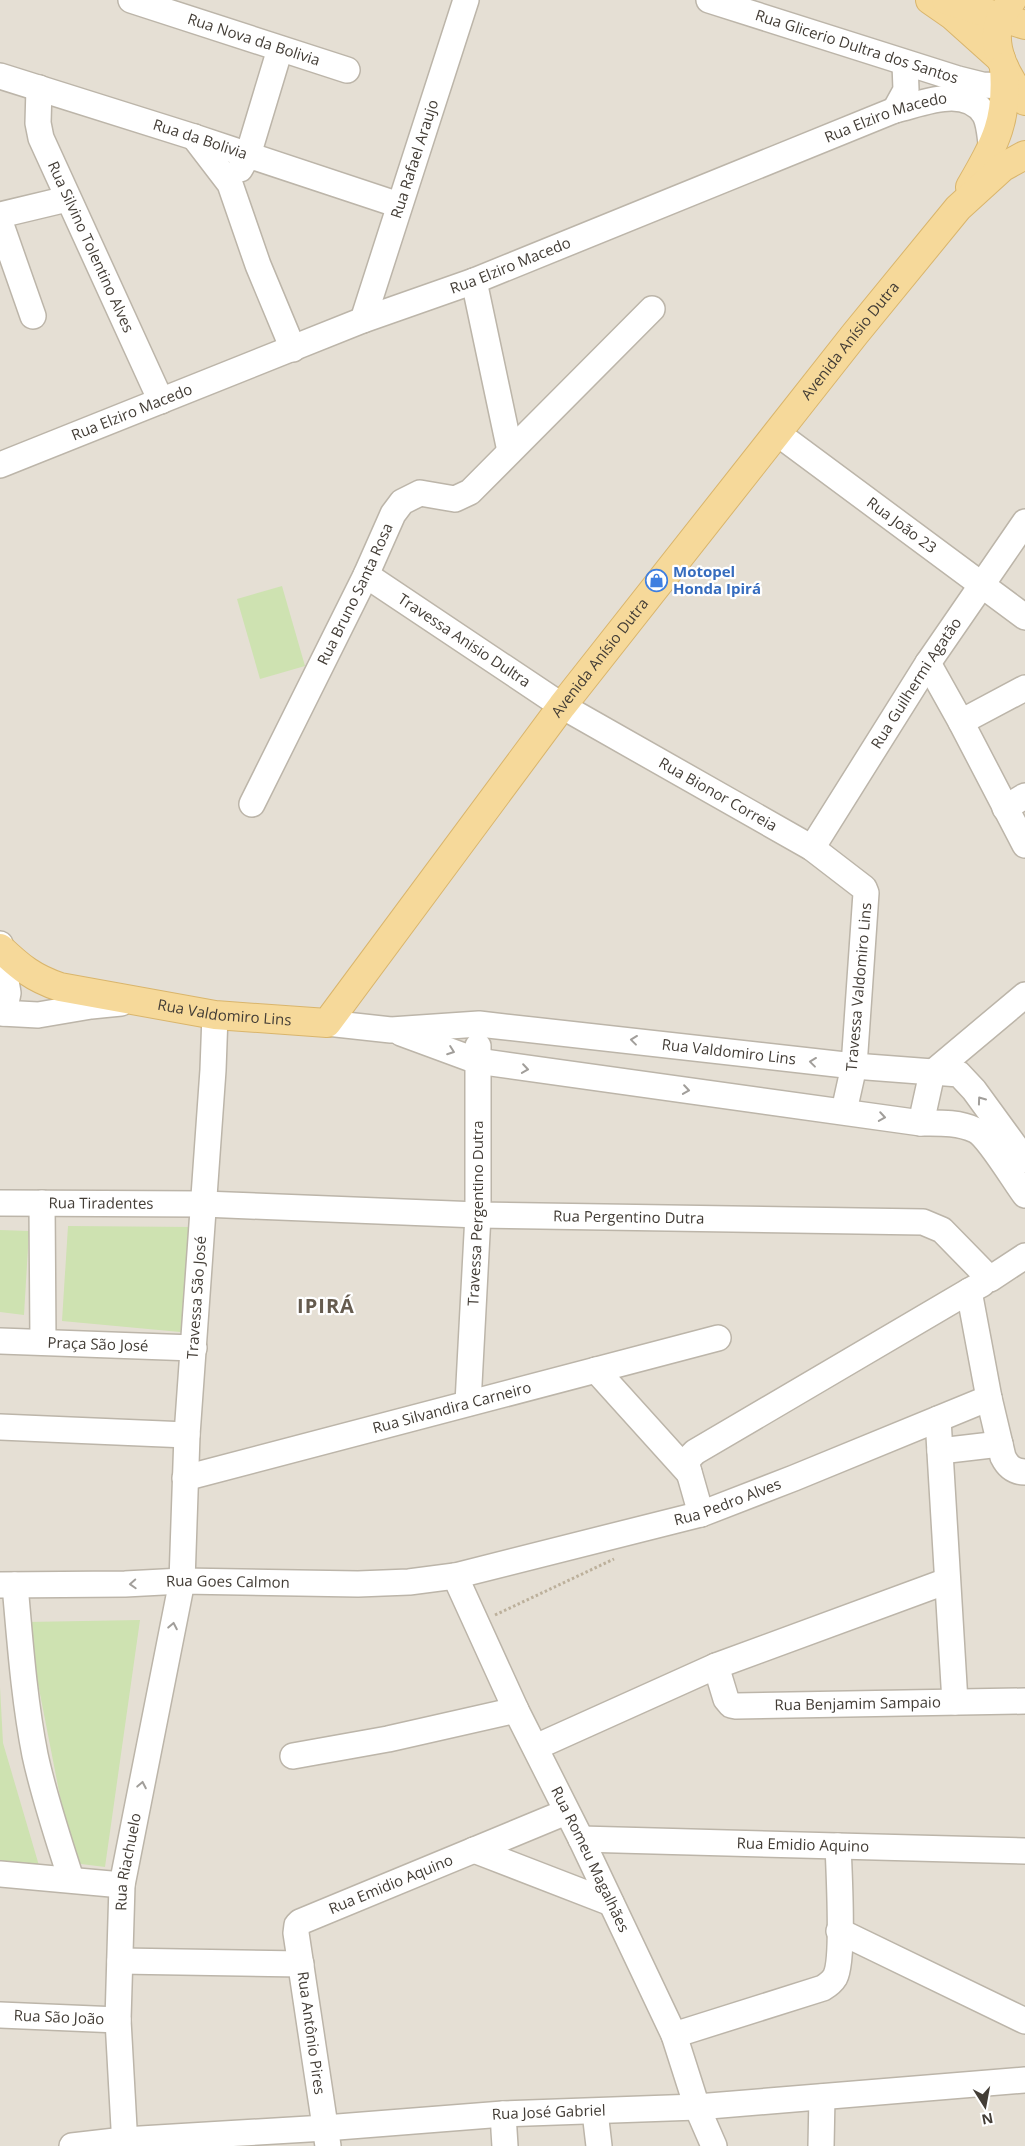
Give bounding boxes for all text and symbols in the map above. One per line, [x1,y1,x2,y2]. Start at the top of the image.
street label: Rua Glicerio Dultra dos Santos [753,4,961,88]
street label: Rua Nova da Bolivia [185,8,323,70]
street label: Rua Elziro Macedo [821,87,948,147]
street label: Rua Rafael Araujo [385,97,442,221]
street label: Rua da Bolivia [151,114,250,163]
street label: Rua Silvino Tolentino Alves [44,158,139,335]
street label: Rua Elziro Macedo [447,232,573,298]
street label: Avenida Anísio Dutra [796,277,903,403]
street label: Rua Elziro Macedo [68,378,195,445]
street label: Rua João 23 [863,492,941,557]
street label: Rua Bruno Santa Rosa [312,520,397,668]
place label: Motopel Honda Ipirá [673,561,761,598]
shop icon: Motopel Honda Ipirá [645,569,669,593]
street label: Travessa Anisio Dultra [395,588,535,691]
street label: Avenida Anísio Dutra [546,594,652,721]
street label: Rua Guilhermi Agatão [866,613,965,752]
street label: Rua Bionor Correia [656,752,781,835]
street label: Travessa Valdomiro Lins [841,902,875,1072]
street label: Rua Valdomiro Lins [156,994,292,1029]
street label: Rua Valdomiro Lins [661,1034,797,1068]
one-way arrow [630,1036,639,1046]
one-way arrow [446,1045,454,1055]
one-way arrow [809,1057,817,1068]
one-way arrow [521,1063,530,1073]
one-way arrow [683,1084,691,1095]
one-way arrow [978,1096,987,1106]
one-way arrow [878,1111,886,1122]
street label: Travessa Pergentino Dutra [462,1120,487,1307]
street label: Rua Tiradentes [48,1192,154,1213]
street label: Rua Pergentino Dutra [553,1205,705,1228]
street label: Travessa São José [181,1235,210,1360]
district label: IPIRÁ [297,1292,355,1319]
street label: Praça São José [47,1332,149,1355]
street label: Rua Silvandira Carneiro [370,1376,533,1437]
street label: Rua Pedro Alves [671,1473,784,1529]
street label: Rua Goes Calmon [165,1570,290,1592]
one-way arrow [129,1578,137,1589]
one-way arrow [167,1621,178,1630]
street label: Rua Benjamim Sampaio [774,1691,941,1714]
one-way arrow [136,1781,147,1790]
street label: Rua Romeu Magalhães [547,1783,635,1935]
street label: Rua Riachuelo [110,1811,145,1911]
street label: Rua Emidio Aquino [736,1832,869,1856]
street label: Rua Emidio Aquino [325,1849,456,1918]
street label: Rua Antônio Pires [293,1970,331,2096]
street label: Rua São João [13,2005,105,2028]
north arrow [960,2081,1010,2131]
street label: Rua José Gabriel [491,2099,606,2124]
text: N [980,2109,995,2130]

